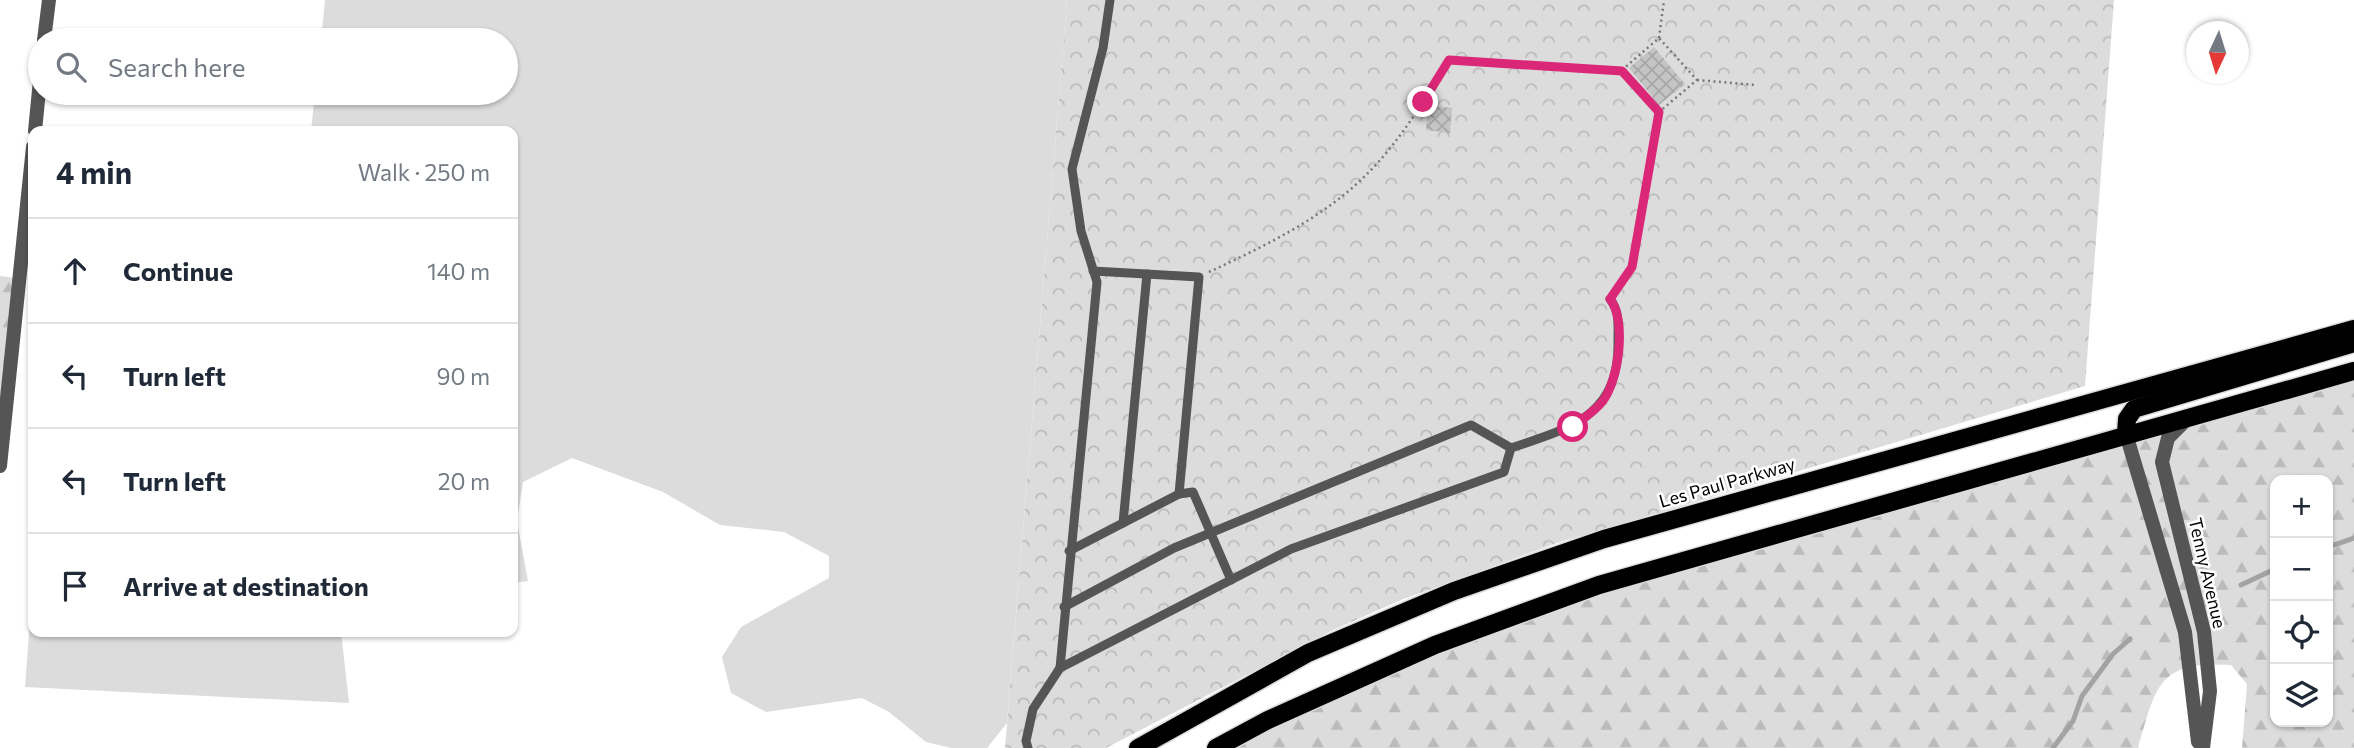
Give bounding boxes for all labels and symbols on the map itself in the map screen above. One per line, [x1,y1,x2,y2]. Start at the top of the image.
north arrow [2186,21,2249,84]
route end [1407,86,1438,117]
route start [1557,411,1588,442]
street label: Les Paul Parkway [1656,452,1798,512]
street label: Tenny Avenue [2185,516,2231,630]

